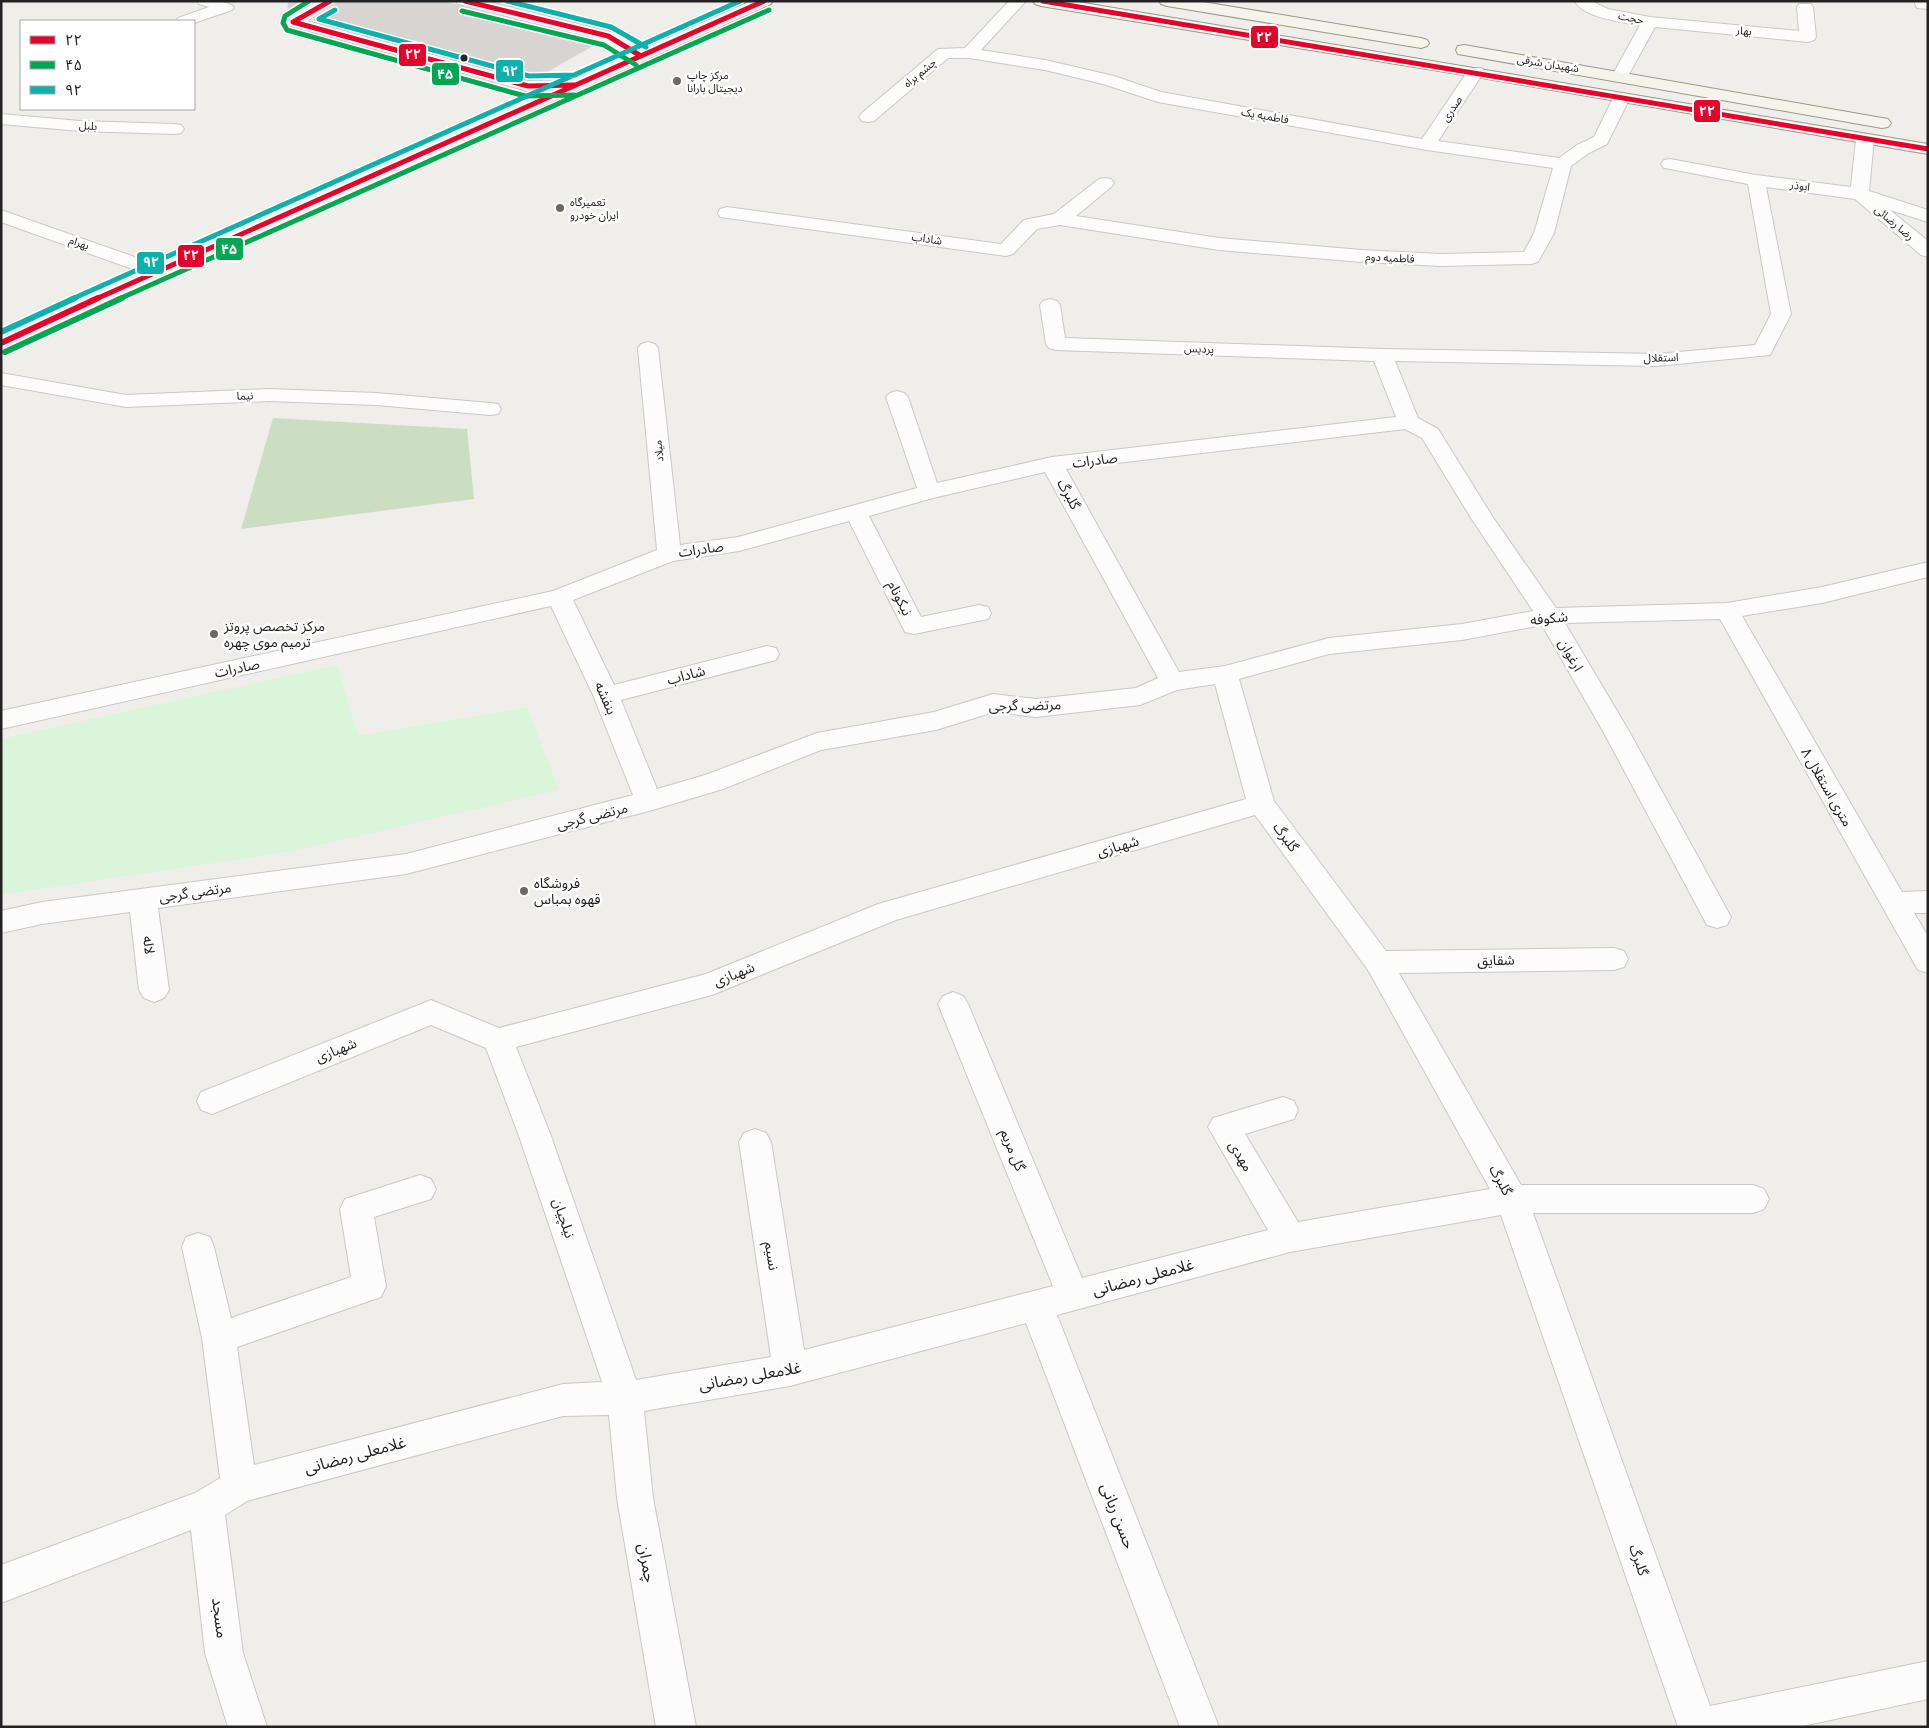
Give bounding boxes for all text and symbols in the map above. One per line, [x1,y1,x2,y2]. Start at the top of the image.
street label: حجت [1617,9,1645,27]
legend [20,20,195,110]
street label: بهار [1735,24,1752,38]
line badge: ۲۲ [1250,25,1279,49]
text: ۲۲ [1256,29,1272,45]
text: ۲۲ [65,31,82,49]
line badge: ۲۲ [398,43,427,67]
text: ۲۲ [405,46,421,62]
unlabelled marker [459,53,469,63]
street label: شهیدان شرقی [1516,53,1580,75]
street label: چشم براه [901,55,941,92]
text: ۴۵ [65,56,82,74]
line badge: ۹۲ [495,59,524,83]
line badge: ۴۵ [431,62,460,86]
text: ۹۲ [502,63,518,79]
text: ۴۵ [437,66,453,82]
place label: مرکز چاپ دیجیتال بارانا [687,69,743,95]
marker: مرکز چاپ دیجیتال بارانا [671,75,683,87]
text: ۹۲ [65,81,82,99]
street label: صدری [1439,94,1465,124]
line badge: ۲۲ [1693,99,1721,123]
text: ۲۲ [1699,103,1715,119]
street label: فاطمیه یک [1240,105,1290,127]
street label: بلبل [79,119,97,133]
street label: ابوذر [1788,178,1811,194]
place label: تعمیرگاه ایران خودرو [570,196,619,222]
marker: تعمیرگاه ایران خودرو [554,202,566,214]
street label: رضا رضائی [1872,203,1916,243]
street label: شاداب [911,230,943,248]
street label: بهرام [67,234,91,253]
line badge: ۴۵ [215,237,244,261]
text: ۴۵ [221,241,237,257]
line badge: ۲۲ [177,244,205,268]
text: ۲۲ [183,247,199,263]
street label: فاطمیه دوم [1365,250,1415,267]
line badge: ۹۲ [136,251,165,275]
text: ۹۲ [143,254,159,270]
street label: پردیس [1184,342,1214,357]
street label: استقلال [1643,351,1679,365]
street label: نیما [236,389,254,403]
street label: میلاد [651,439,667,462]
street label: صادرات [1071,449,1119,472]
street label: گلبرگ [1053,476,1084,513]
street label: صادرات [677,538,725,561]
street label: نیکونام [882,578,916,620]
street label: شکوفه [1529,608,1569,629]
place label: مرکز تخصص پروتز ترمیم موی چهره [223,618,325,653]
marker: مرکز تخصص پروتز ترمیم موی چهره [208,628,220,640]
street label: ارغوان [1555,636,1587,675]
street label: صادرات [213,655,261,682]
street label: شاداب [665,662,707,688]
street label: بنفشه [592,679,620,717]
street label: مرتضی گرجی [988,696,1062,715]
street label: ۸ متری استقلال [1797,745,1856,830]
street label: مرتضی گرجی [555,799,629,834]
street label: گلبرگ [1269,819,1302,855]
street label: شهبازی [1095,832,1141,861]
place label: فروشگاه قهوه بمباس [534,875,601,908]
street label: مرتضی گرجی [158,879,232,906]
marker: فروشگاه قهوه بمباس [518,885,530,897]
street label: لاله [140,935,158,955]
street label: شقایق [1477,952,1515,970]
street label: شهبازی [711,959,757,990]
street label: شهبازی [313,1035,359,1066]
street label: گل مریم [995,1127,1029,1175]
street label: مهدی [1225,1138,1256,1175]
street label: گلبرگ [1485,1162,1516,1199]
street label: نیلچیان [548,1196,578,1241]
street label: نسیم [759,1241,782,1272]
street label: غلامعلی رمضانی [1090,1254,1196,1300]
street label: غلامعلی رمضانی [697,1358,803,1394]
street label: غلامعلی رمضانی [302,1432,408,1478]
street label: حسن ربانی [1097,1480,1139,1552]
street label: چمران [633,1542,660,1584]
street label: گلبرگ [1625,1542,1652,1578]
street label: مسجد [208,1597,232,1639]

